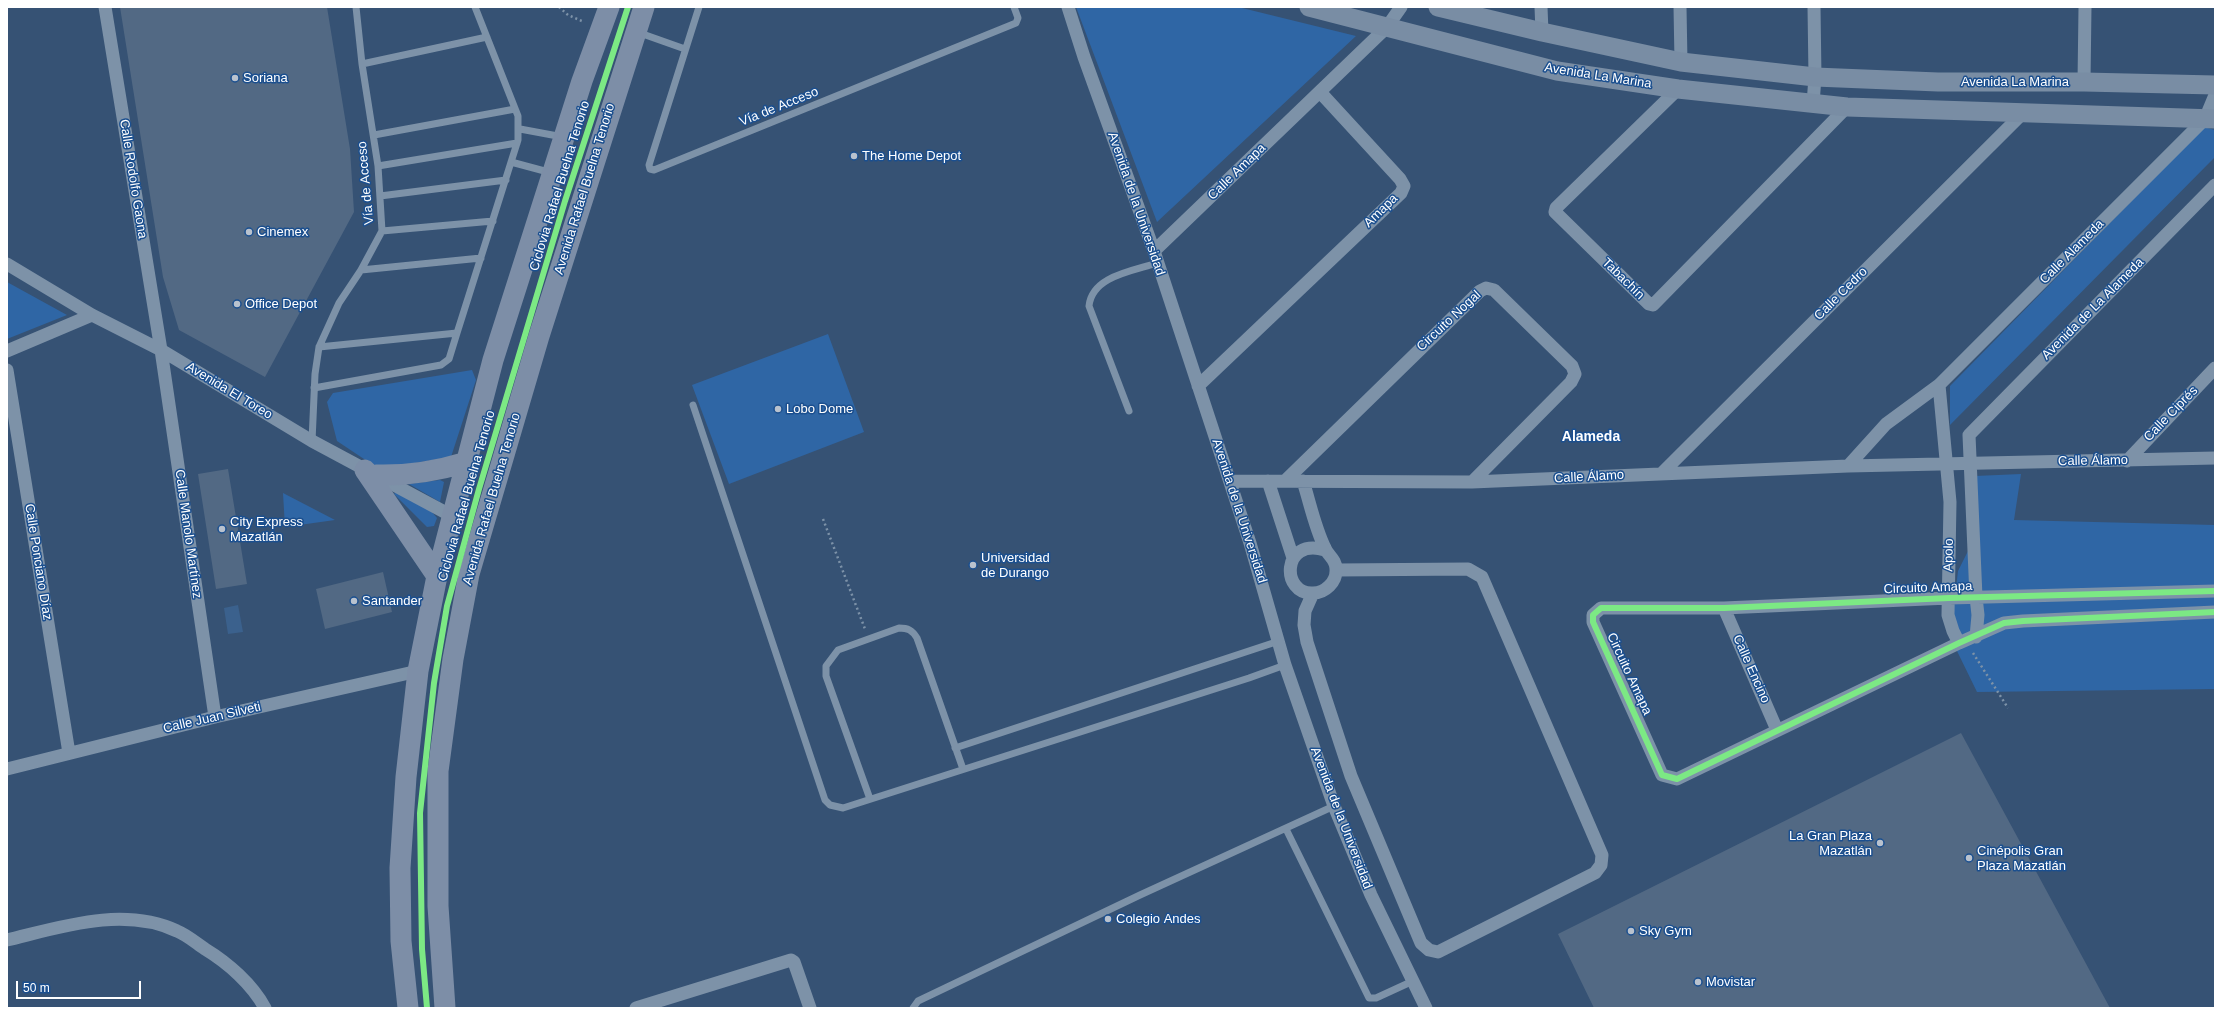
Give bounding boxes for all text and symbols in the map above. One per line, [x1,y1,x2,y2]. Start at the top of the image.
street label: Avenida La Marina [1543,60,1653,92]
place label: Soriana [243,70,288,86]
marker: Soriana [230,73,240,83]
street label: Avenida La Marina [1961,74,2069,90]
street label: Vía de Acceso [737,84,821,130]
street label: Ciclovia Rafael Buelna Tenorio [527,99,593,273]
street label: Avenida Rafael Buelna Tenorio [551,101,619,277]
street label: Calle Rodolfo Gaona [116,118,150,240]
street label: Avenida de la Universidad [1104,130,1168,278]
street label: Vía de Acceso [355,141,377,225]
street label: Calle Amapa [1205,141,1269,203]
place label: The Home Depot [862,148,961,164]
marker: The Home Depot [849,151,859,161]
street label: Amapa [1361,191,1401,231]
street label: Calle Alameda [2037,217,2107,287]
place label: Cinemex [257,224,308,240]
marker: Cinemex [244,227,254,237]
street label: Tabachín [1599,255,1647,303]
street label: Avenida de La Alameda [2039,255,2147,363]
street label: Calle Cedro [1811,264,1871,324]
street label: Circuito Nogal [1414,287,1484,355]
place label: Office Depot [245,296,317,312]
marker: Office Depot [232,299,242,309]
street label: Avenida El Toreo [183,359,275,423]
street label: Calle Ciprés [2141,383,2201,445]
place label: Lobo Dome [786,401,853,417]
marker: Lobo Dome [773,404,783,414]
street label: Ciclovia Rafael Buelna Tenorio [435,409,499,583]
street label: Avenida Rafael Buelna Tenorio [460,411,524,587]
district label: Alameda [1562,429,1620,445]
street label: Avenida de la Universidad [1208,437,1270,585]
street label: Calle Álamo [2058,453,2128,469]
street label: Calle Álamo [1554,467,1624,487]
street label: Calle Manolo Martínez [171,469,205,599]
street label: Calle Ponciano Díaz [21,503,55,621]
place label: City Express Mazatlán [230,514,303,545]
marker: City Express Mazatlán [217,524,227,534]
street label: Apolo [1941,538,1957,572]
place label: Universidad de Durango [981,550,1050,581]
marker: Universidad de Durango [968,560,978,570]
street label: Circuito Amapa [1883,579,1973,597]
place label: Santander [362,593,422,609]
marker: Santander [349,596,359,606]
street label: Circuito Amapa [1603,630,1655,718]
street label: Calle Encino [1729,632,1773,706]
street label: Calle Juan Silveti [162,699,262,737]
street label: Avenida de la Universidad [1307,745,1375,891]
place label: La Gran Plaza Mazatlán [1789,828,1872,859]
marker: La Gran Plaza Mazatlán [1875,838,1885,848]
place label: Cinépolis Gran Plaza Mazatlán [1977,843,2066,874]
marker: Cinépolis Gran Plaza Mazatlán [1964,853,1974,863]
place label: Colegio Andes [1116,911,1201,927]
marker: Colegio Andes [1103,914,1113,924]
place label: Sky Gym [1639,923,1692,939]
marker: Sky Gym [1626,926,1636,936]
scale bar [18,973,143,999]
place label: Movistar [1706,974,1755,990]
marker: Movistar [1693,977,1703,987]
text: 50 m [23,981,50,995]

